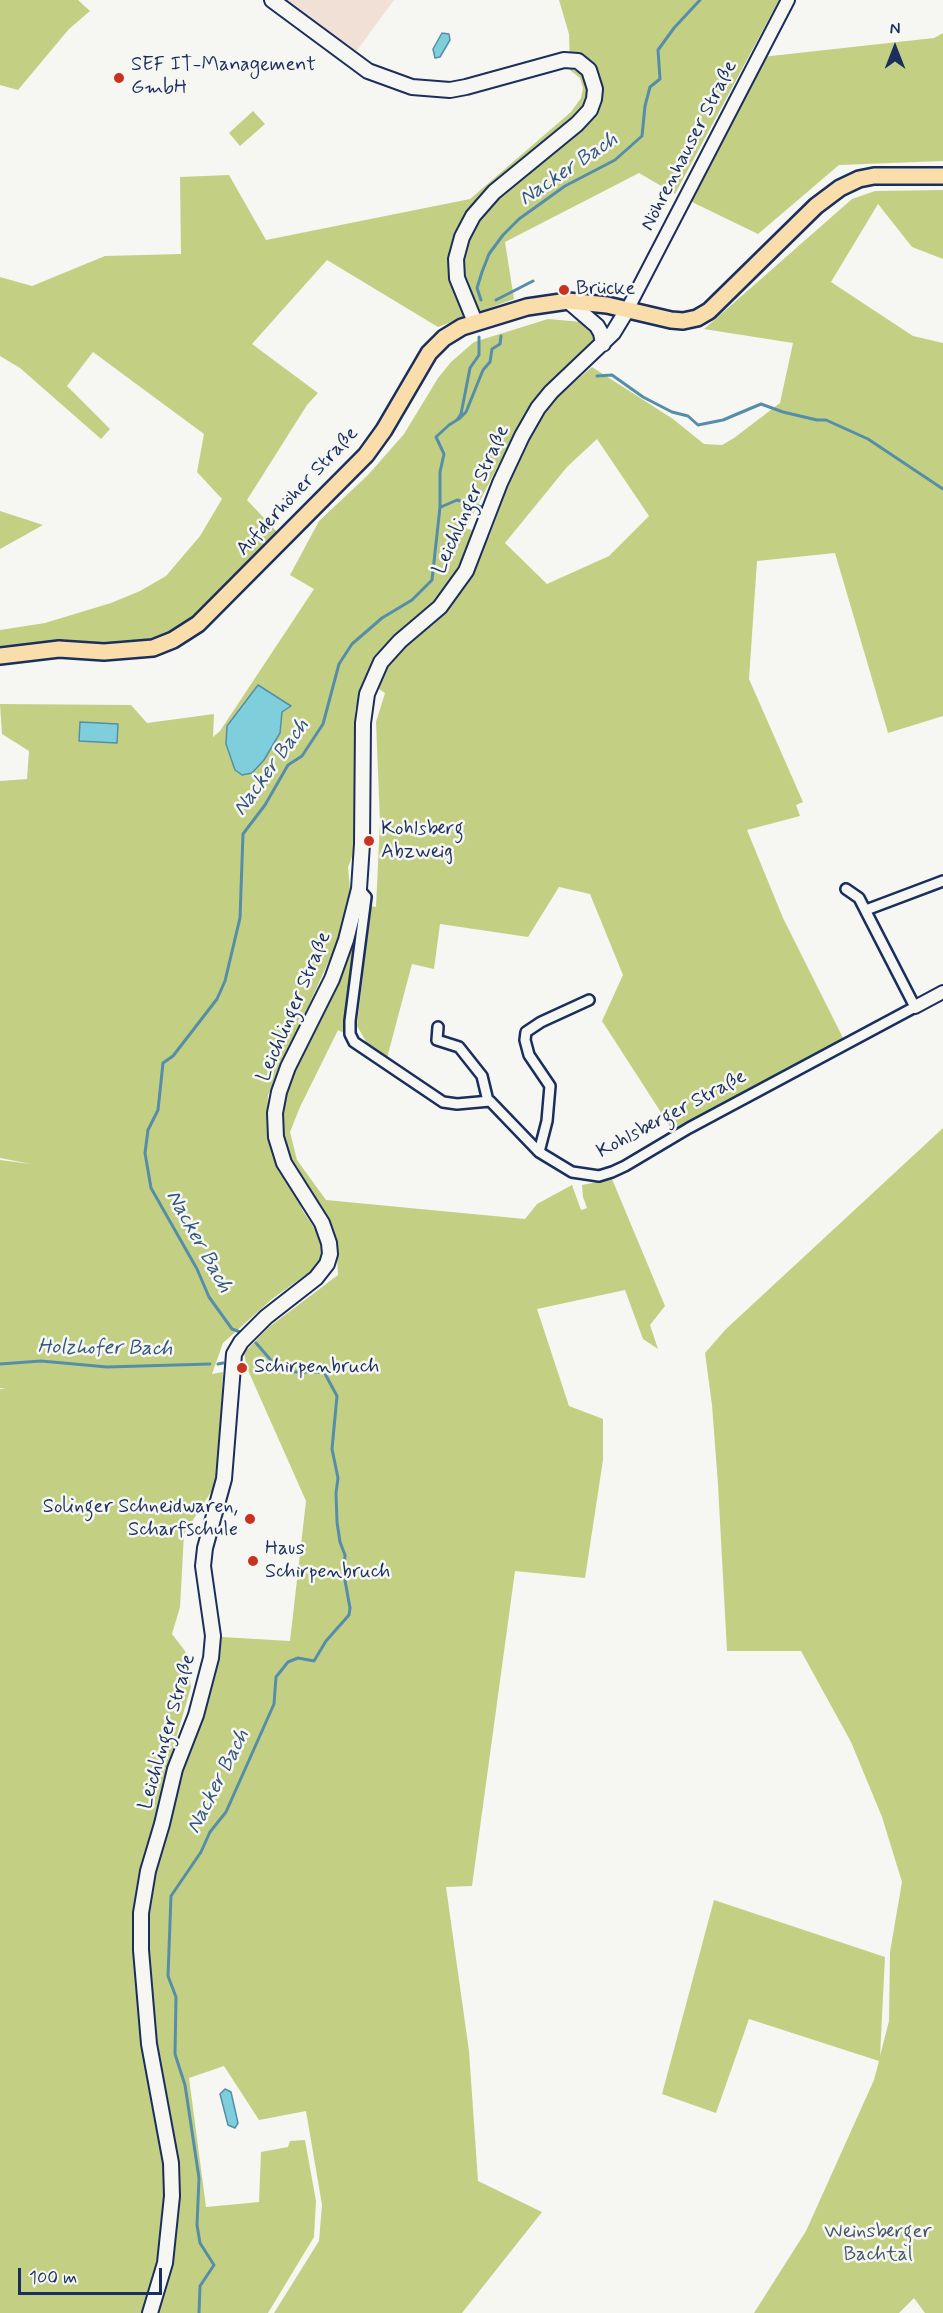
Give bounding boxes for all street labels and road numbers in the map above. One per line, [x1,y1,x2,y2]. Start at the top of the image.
street label: Nöhrenhauser Straße [637,57,743,235]
street label: Aufderhöher Straße [232,422,364,562]
street label: Leichlinger Straße [428,422,516,578]
street label: Leichlinger Straße [253,928,337,1086]
street label: Kohlsberger Straße [593,1065,751,1165]
street label: Leichlinger Straße [134,1652,202,1812]

